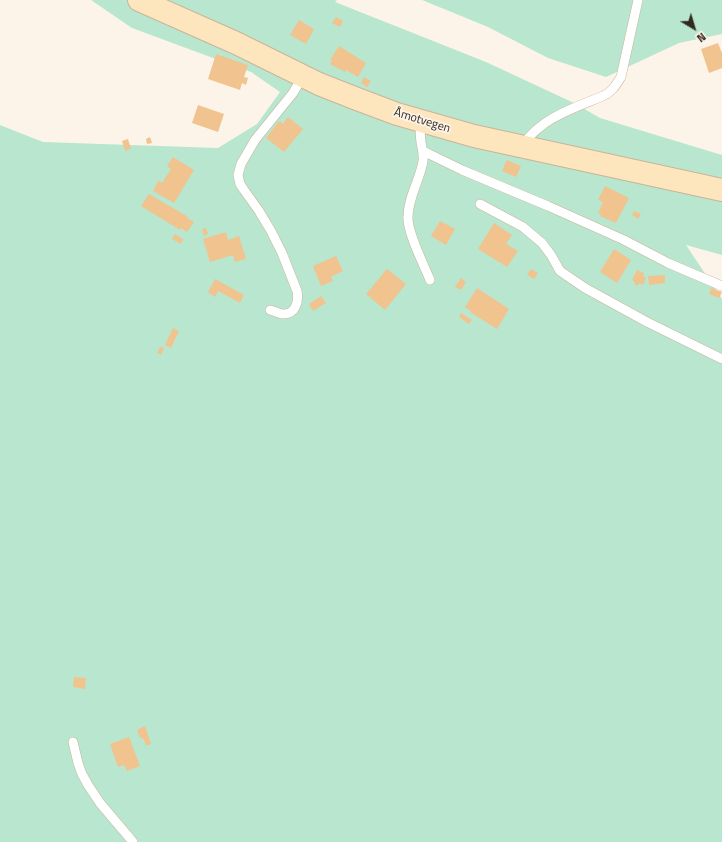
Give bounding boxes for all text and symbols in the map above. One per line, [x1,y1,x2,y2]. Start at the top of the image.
north arrow [674,8,714,48]
text: N [693,29,709,46]
street label: Åmotvegen [392,106,452,136]

